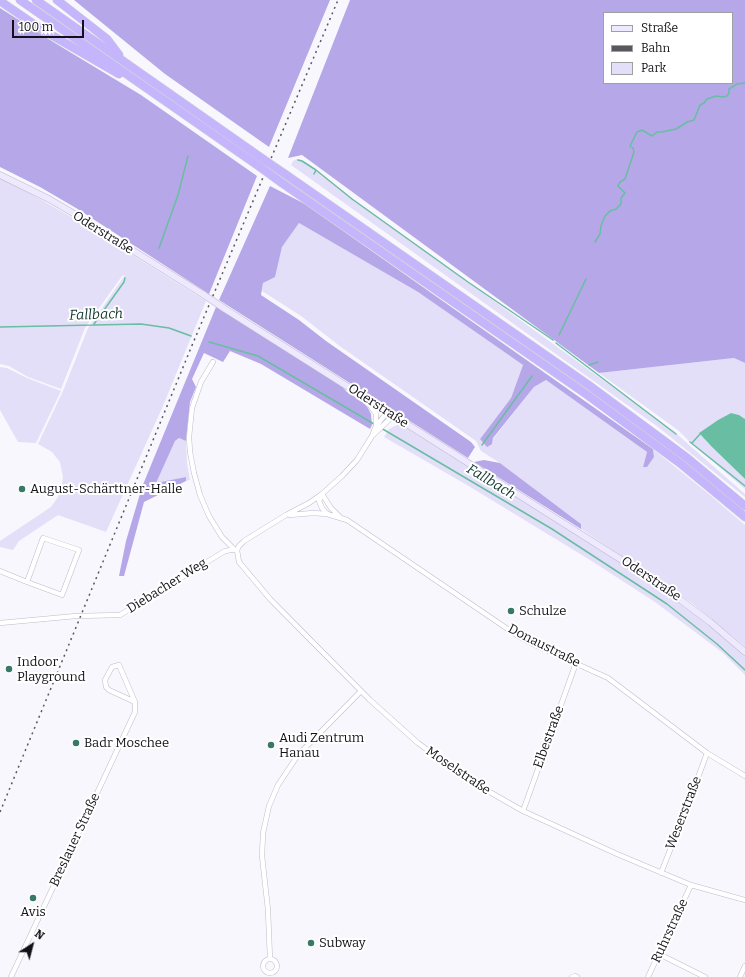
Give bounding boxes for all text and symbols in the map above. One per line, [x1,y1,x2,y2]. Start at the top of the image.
scale bar [14,12,86,38]
legend [603,12,733,84]
text: 100 m [19,20,53,34]
text: Straße [641,21,678,35]
text: Bahn [641,41,670,55]
text: Park [641,61,666,75]
street label: Oderstraße [70,208,136,258]
water label: Fallbach [69,306,123,324]
street label: Oderstraße [345,381,411,431]
water label: Fallbach [464,461,518,503]
place label: August-Schärttner-Halle [30,481,182,497]
marker: August-Schärttner-Halle [17,484,27,494]
street label: Oderstraße [618,553,684,605]
street label: Diebacher Weg [124,555,210,617]
place label: Schulze [519,603,566,619]
marker: Schulze [506,606,516,616]
street label: Donaustraße [505,621,583,671]
place label: Indoor Playground [17,654,85,685]
marker: Indoor Playground [4,664,14,674]
street label: Elbestraße [531,704,567,770]
place label: Audi Zentrum Hanau [279,730,364,761]
place label: Badr Moschee [84,735,169,751]
marker: Badr Moschee [71,738,81,748]
marker: Audi Zentrum Hanau [266,740,276,750]
street label: Moselstraße [423,744,493,798]
street label: Weserstraße [663,774,705,852]
street label: Breslauer Straße [47,791,103,889]
marker: Avis [28,893,38,903]
street label: Ruhrstraße [648,896,692,966]
place label: Avis [20,904,46,920]
north arrow [12,925,52,965]
text: N [32,927,47,943]
place label: Subway [319,935,366,951]
marker: Subway [306,938,316,948]

